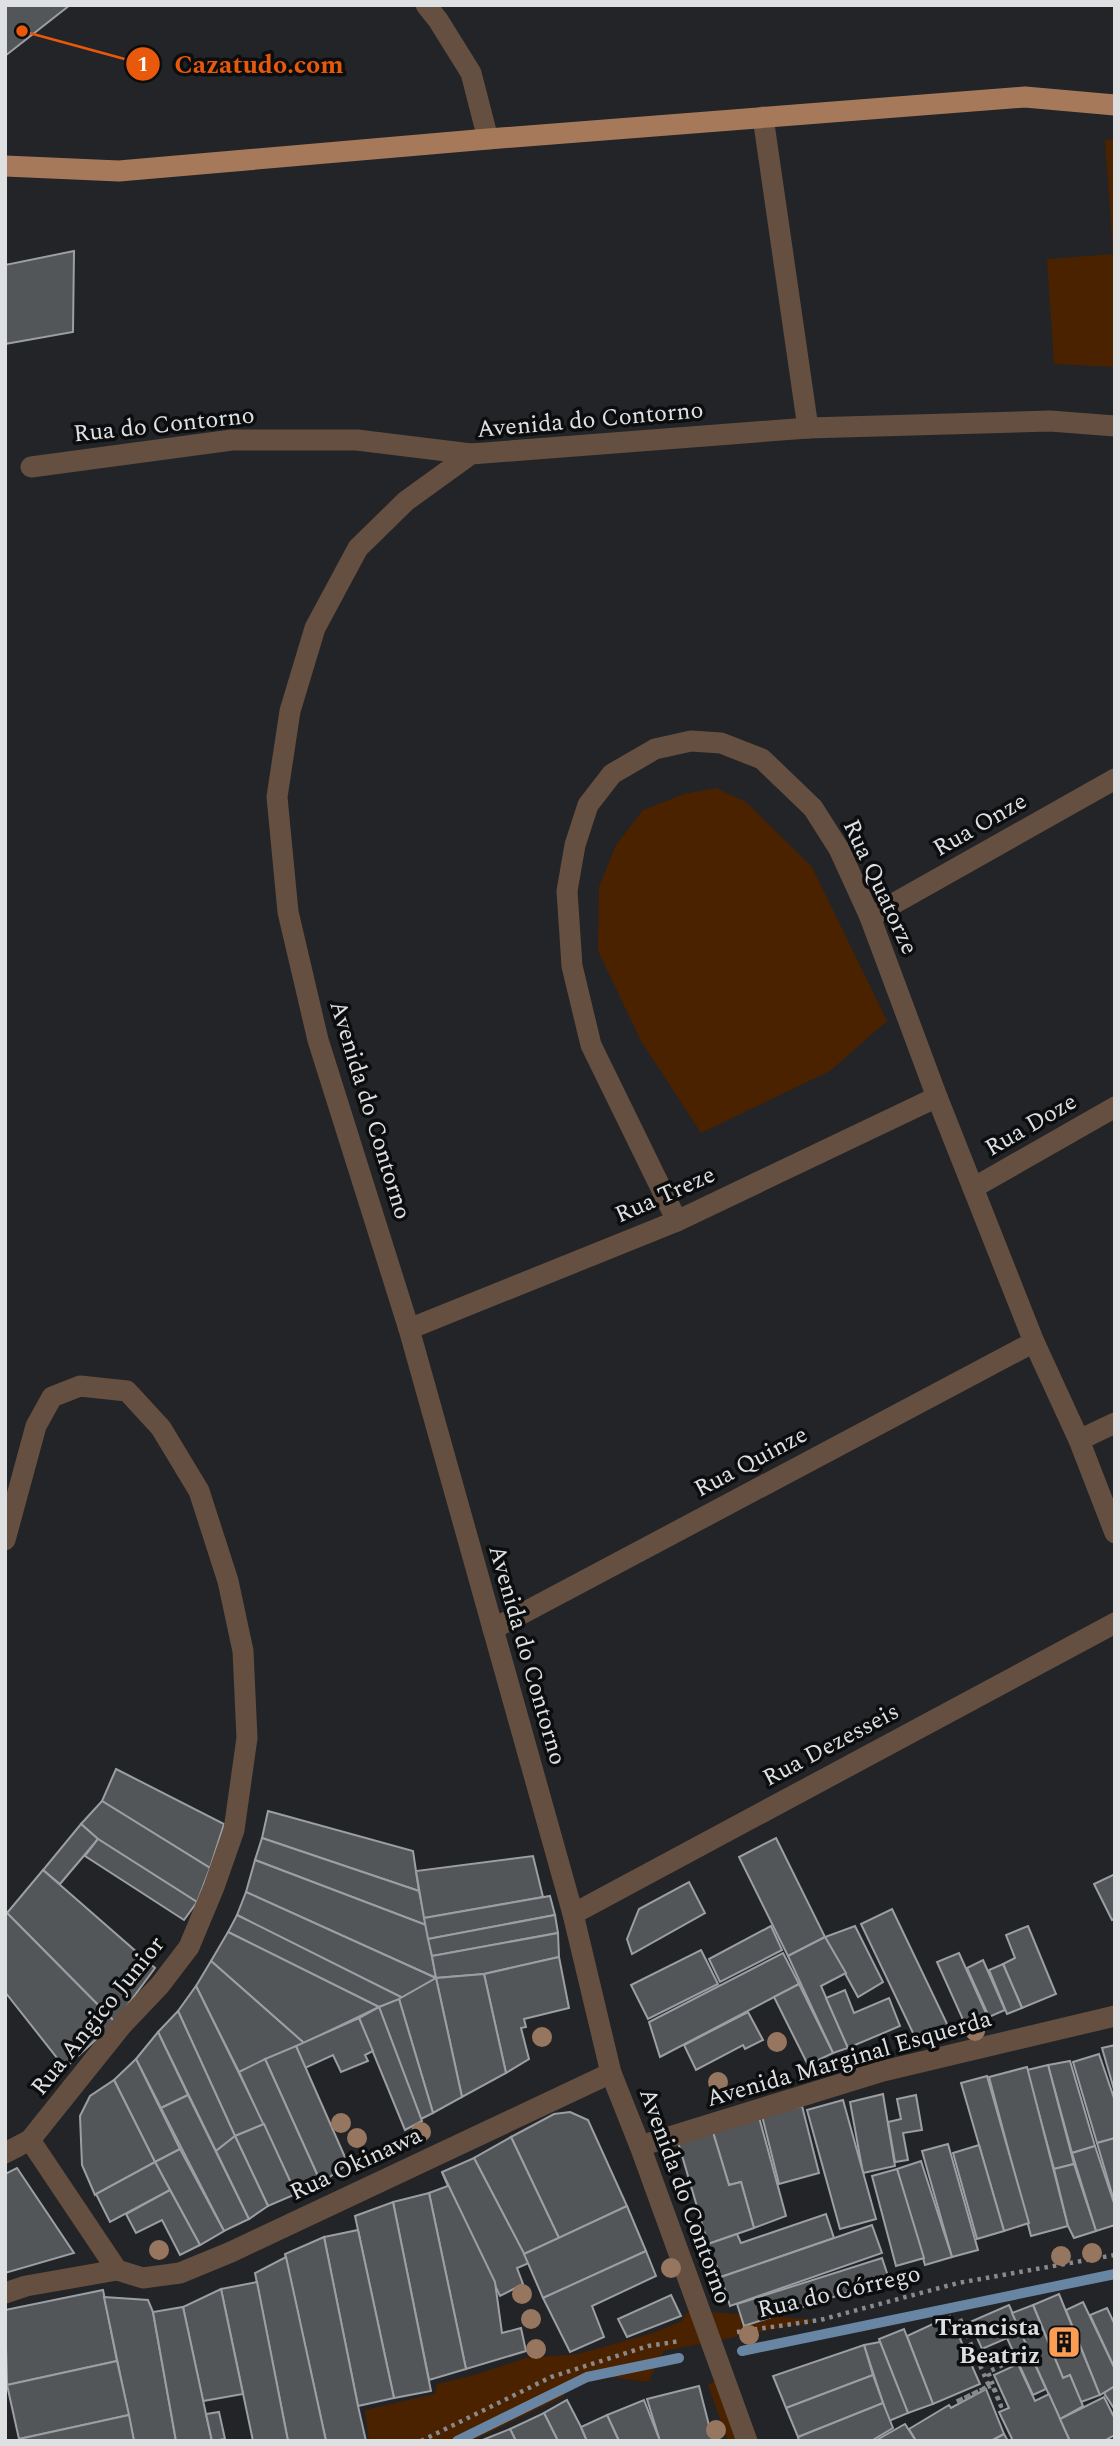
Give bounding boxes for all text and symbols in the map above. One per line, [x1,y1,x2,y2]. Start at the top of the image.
callout: Cazatudo.com [126,40,358,87]
text: Cazatudo.com [174,45,344,85]
text: 1 [137,49,149,81]
street label: Avenida do Contorno [475,392,705,448]
street label: Rua do Contorno [72,398,256,452]
street label: Rua Onze [926,784,1034,866]
street label: Rua Quatorze [833,813,927,961]
street label: Avenida do Contorno [320,996,420,1224]
street label: Rua Doze [978,1084,1084,1166]
street label: Rua Treze [609,1157,721,1233]
street label: Rua Quinze [688,1417,814,1507]
street label: Avenida do Contorno [478,1541,576,1769]
street label: Rua Dezesseis [756,1694,906,1796]
street label: Rua Angico Junior [22,1928,174,2104]
street label: Avenida Marginal Esquerda [702,2001,996,2117]
street label: Avenida do Contorno [629,2083,741,2309]
street label: Rua Okinawa [284,2118,428,2210]
street label: Rua do Córrego [754,2256,924,2328]
place label: Trancista Beatriz [935,2310,1041,2374]
building icon: Trancista Beatriz [1045,2323,1083,2361]

